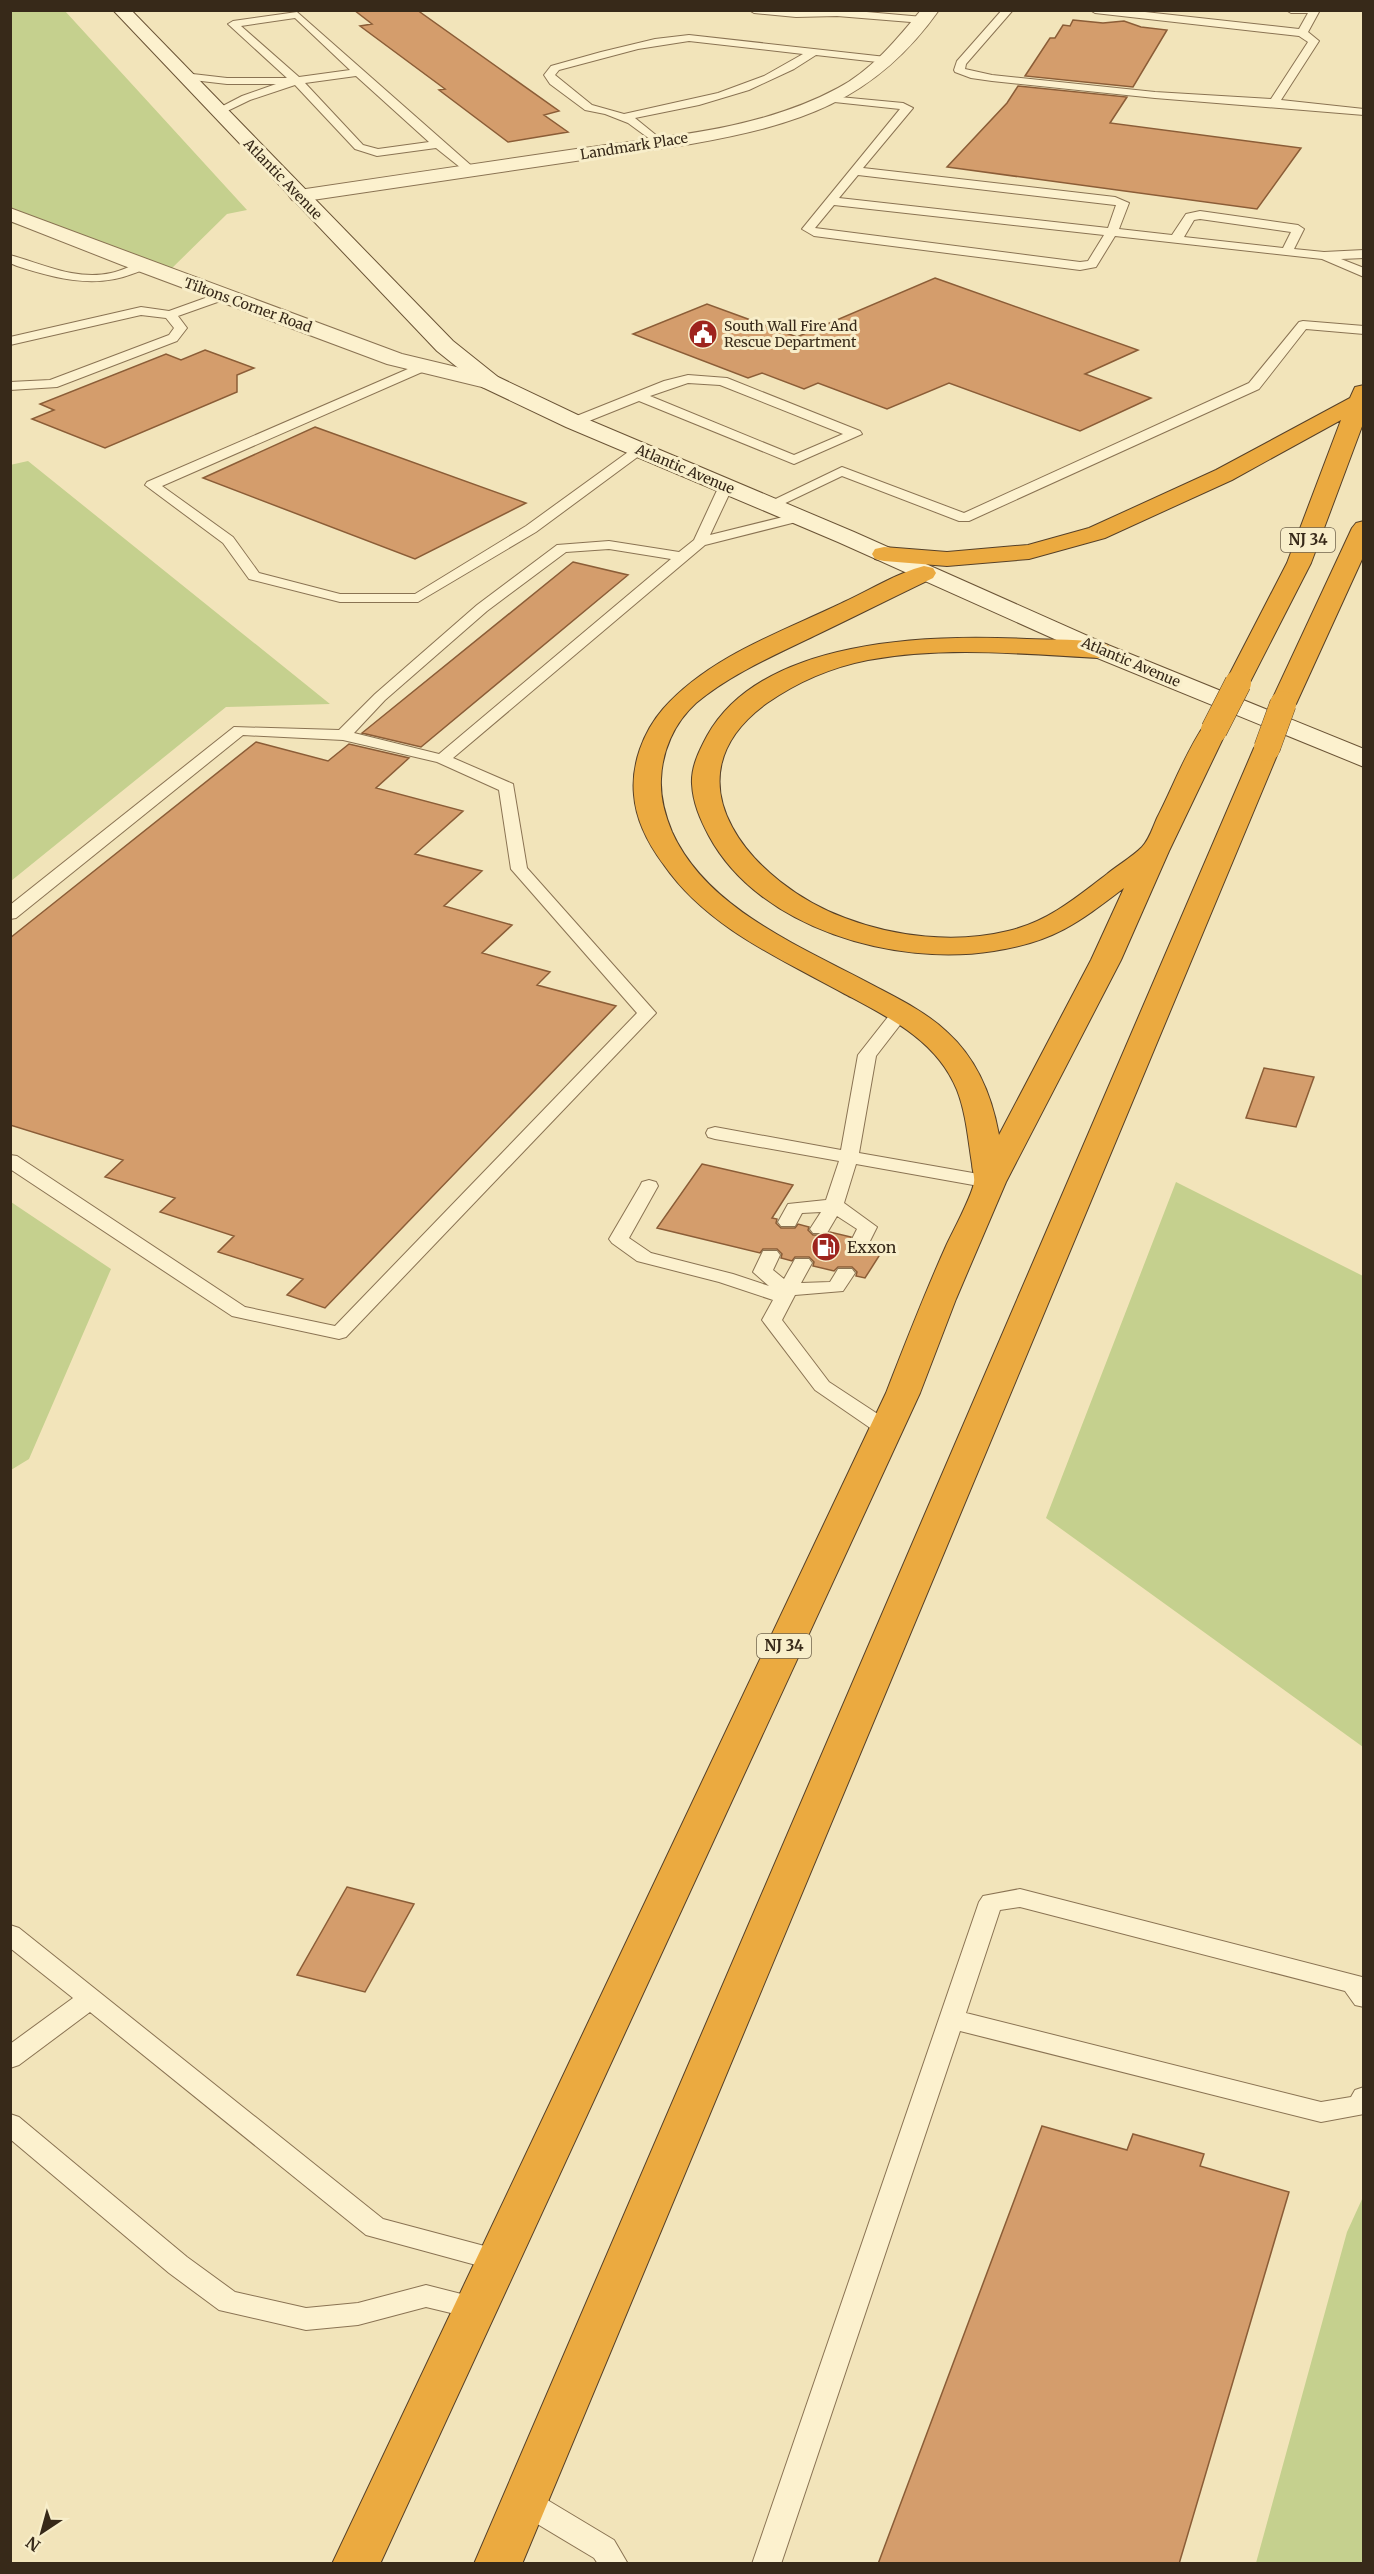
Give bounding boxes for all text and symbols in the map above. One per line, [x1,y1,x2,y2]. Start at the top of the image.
street label: Landmark Place [579,129,689,163]
street label: Atlantic Avenue [239,134,326,223]
street label: Tiltons Corner Road [182,273,315,337]
place label: South Wall Fire And Rescue Department [724,317,858,351]
public building icon: South Wall Fire And Rescue Department [687,318,719,350]
street label: Atlantic Avenue [632,440,737,498]
road number: NJ 34 [1281,528,1335,552]
street label: Atlantic Avenue [1078,633,1183,691]
fuel station icon: Exxon [810,1231,842,1263]
place label: Exxon [847,1237,897,1257]
road number: NJ 34 [757,1634,811,1658]
north arrow [12,2502,72,2562]
text: N [22,2532,44,2556]

